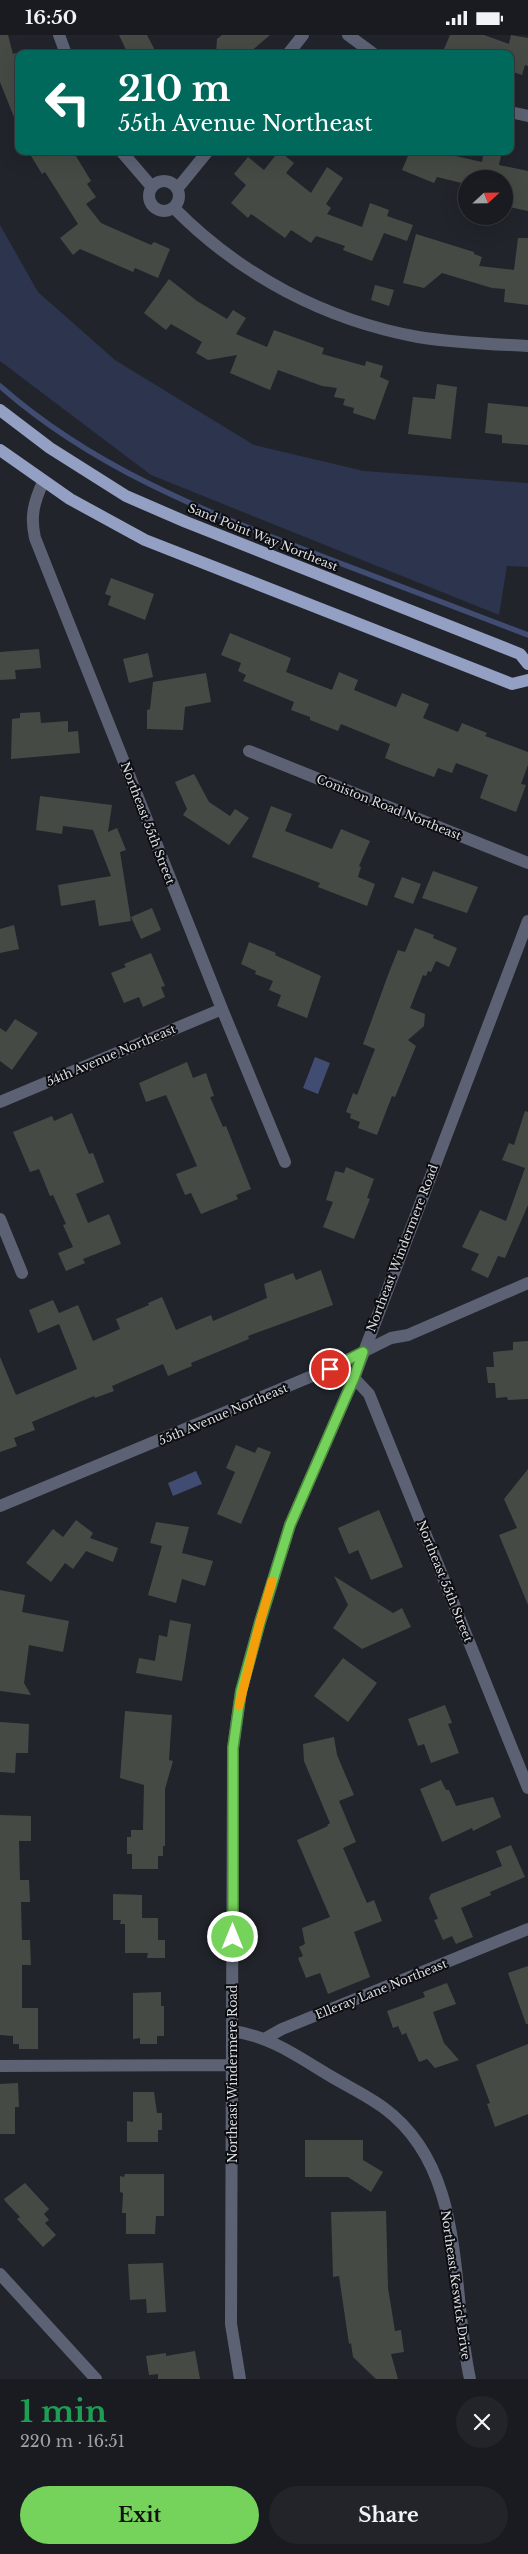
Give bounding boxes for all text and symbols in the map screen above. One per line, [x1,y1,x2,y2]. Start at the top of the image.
text: 16:50 [25,6,77,29]
text: 210 m [118,67,231,110]
icon: left [35,70,100,135]
text: 55th Avenue Northeast [118,110,373,137]
north arrow [458,170,512,225]
map controls [458,170,513,225]
street label: Sand Point Way Northeast [186,500,341,574]
street label: Northeast 55th Street [118,760,178,887]
street label: Coniston Road Northeast [314,771,464,843]
street label: 54th Avenue Northeast [44,1021,178,1089]
street label: Northeast Windermere Road [363,1162,441,1334]
pin [309,1348,351,1390]
icon: arrive [316,1355,344,1383]
street label: 55th Avenue Northeast [156,1380,290,1448]
street label: Northeast 55th Street [414,1518,476,1644]
position arrow [206,1910,258,1962]
street label: Elleray Lane Northeast [313,1956,449,2022]
street label: Northeast Windermere Road [225,1985,240,2163]
street label: Northeast Keswick Drive [438,2209,474,2361]
text: 1 min [20,2393,107,2430]
button: close [456,2396,508,2448]
text: 220 m · 16:51 [20,2431,125,2451]
button: Exit [20,2486,259,2544]
button: Share [269,2486,508,2544]

